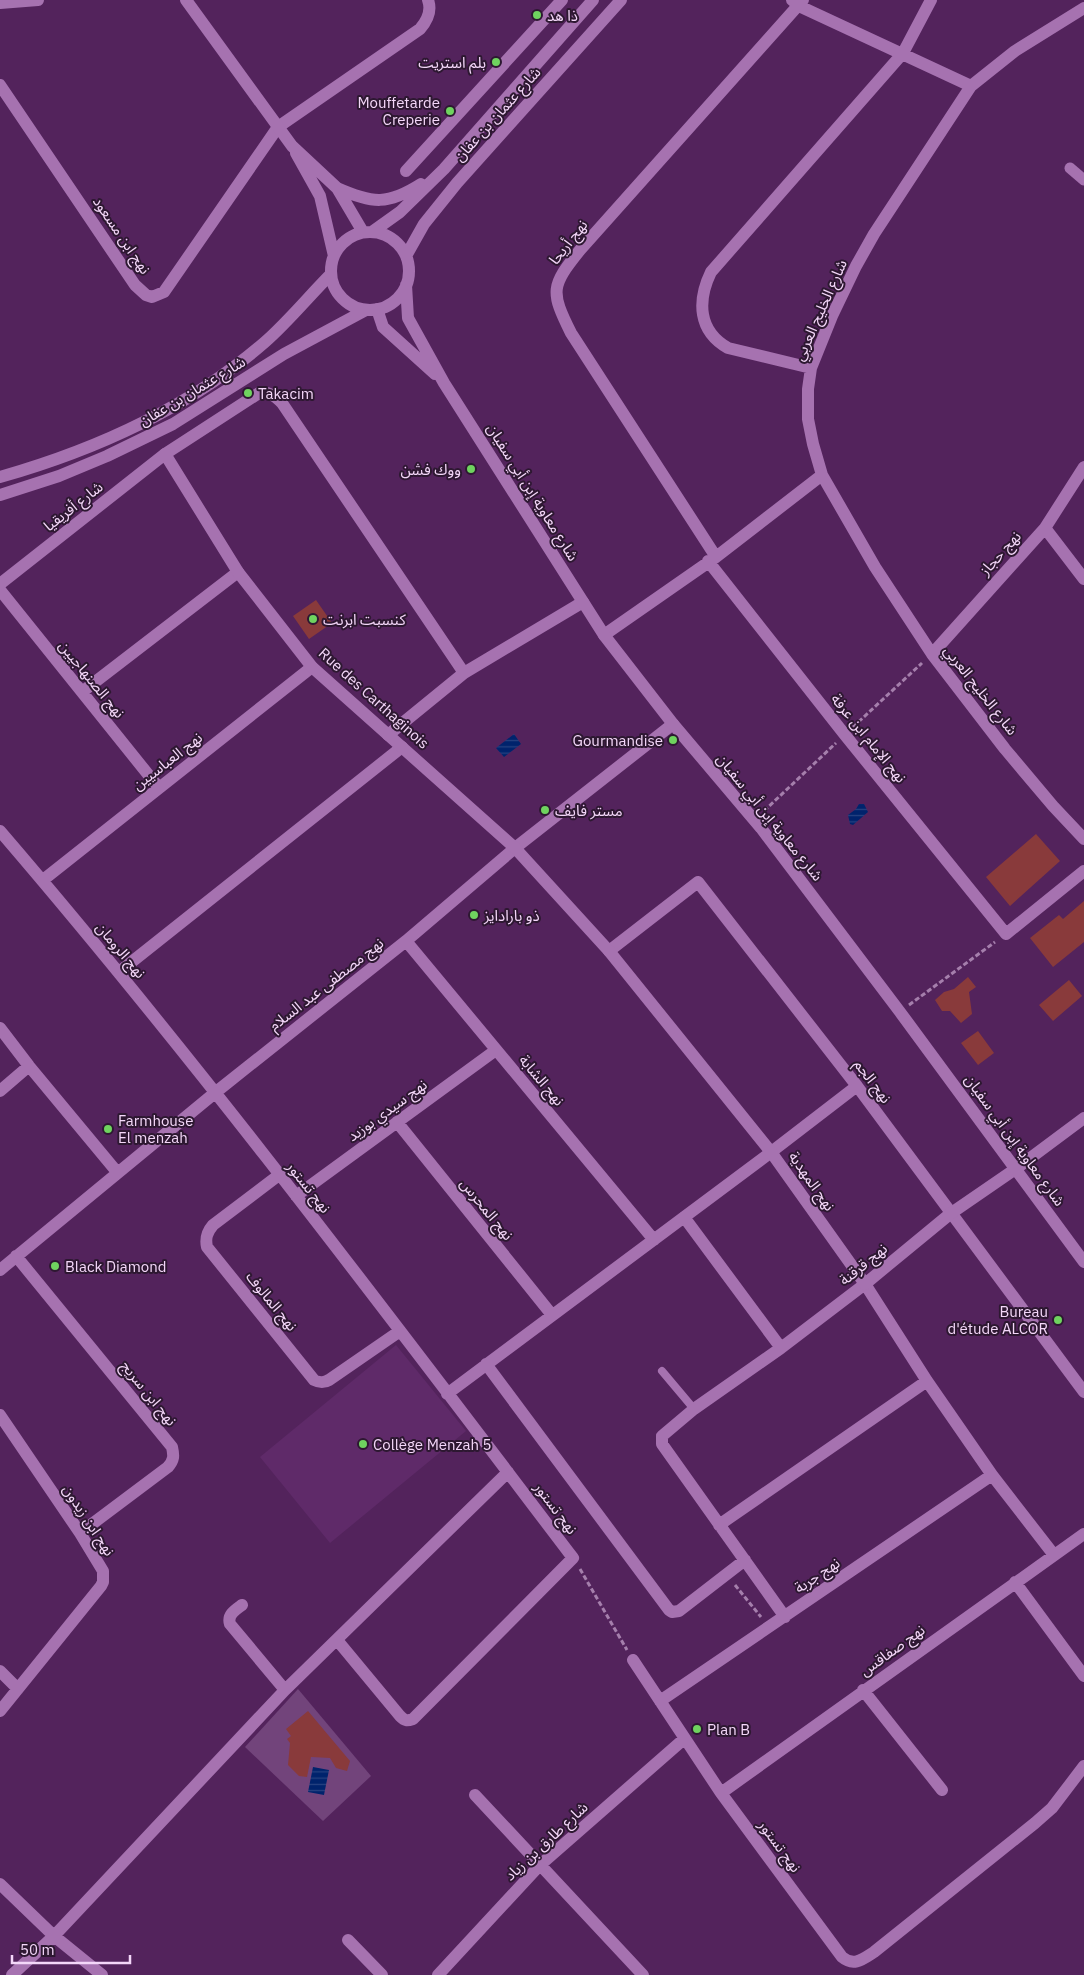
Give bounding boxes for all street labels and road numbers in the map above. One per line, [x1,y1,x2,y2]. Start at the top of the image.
street label: شارع عثمان بن عفان [449,63,547,167]
street label: نهج ابن مسعود [87,193,155,279]
street label: نهج أريحا [545,216,594,270]
street label: شارع الخليج العربي [789,256,854,365]
street label: شارع عثمان بن عفان [135,352,250,433]
street label: شارع معاوية إبن أبي سفيان [480,420,583,566]
street label: شارع أفريقيا [39,477,109,538]
street label: نهج حجاز [974,527,1027,582]
street label: نهج الصنهاجيين [52,636,129,724]
street label: شارع الخليج العربي [938,641,1022,741]
street label: Rue des Carthaginois [315,643,433,753]
street label: نهج الإمام ابن عرفة [825,690,911,788]
street label: نهج العباسيين [128,728,208,797]
street label: شارع معاوية إبن أبي سفيان [710,749,827,887]
street label: نهج الرومان [90,918,150,984]
street label: نهج مصطفى عبد السلام [265,933,389,1037]
street label: نهج الشابة [513,1051,569,1111]
street label: نهج الجم [848,1055,896,1109]
street label: شارع معاوية إبن أبي سفيان [958,1070,1069,1212]
street label: نهج سيدي بوزيد [343,1075,432,1148]
street label: نهج المهدية [782,1148,839,1216]
street label: نهج تستور [280,1157,335,1218]
street label: نهج المحرس [454,1174,518,1246]
street label: نهج قرقنة [835,1239,893,1291]
street label: نهج المالوف [240,1267,302,1337]
street label: نهج ابن سريج [115,1357,181,1431]
street label: نهج تستور [527,1477,582,1540]
street label: نهج ابن زيدون [56,1481,119,1561]
street label: نهج جربة [791,1553,845,1600]
street label: نهج صفاقس [856,1620,930,1682]
street label: شارع طارق بن زياد [500,1797,594,1887]
street label: نهج تستور [752,1815,805,1878]

